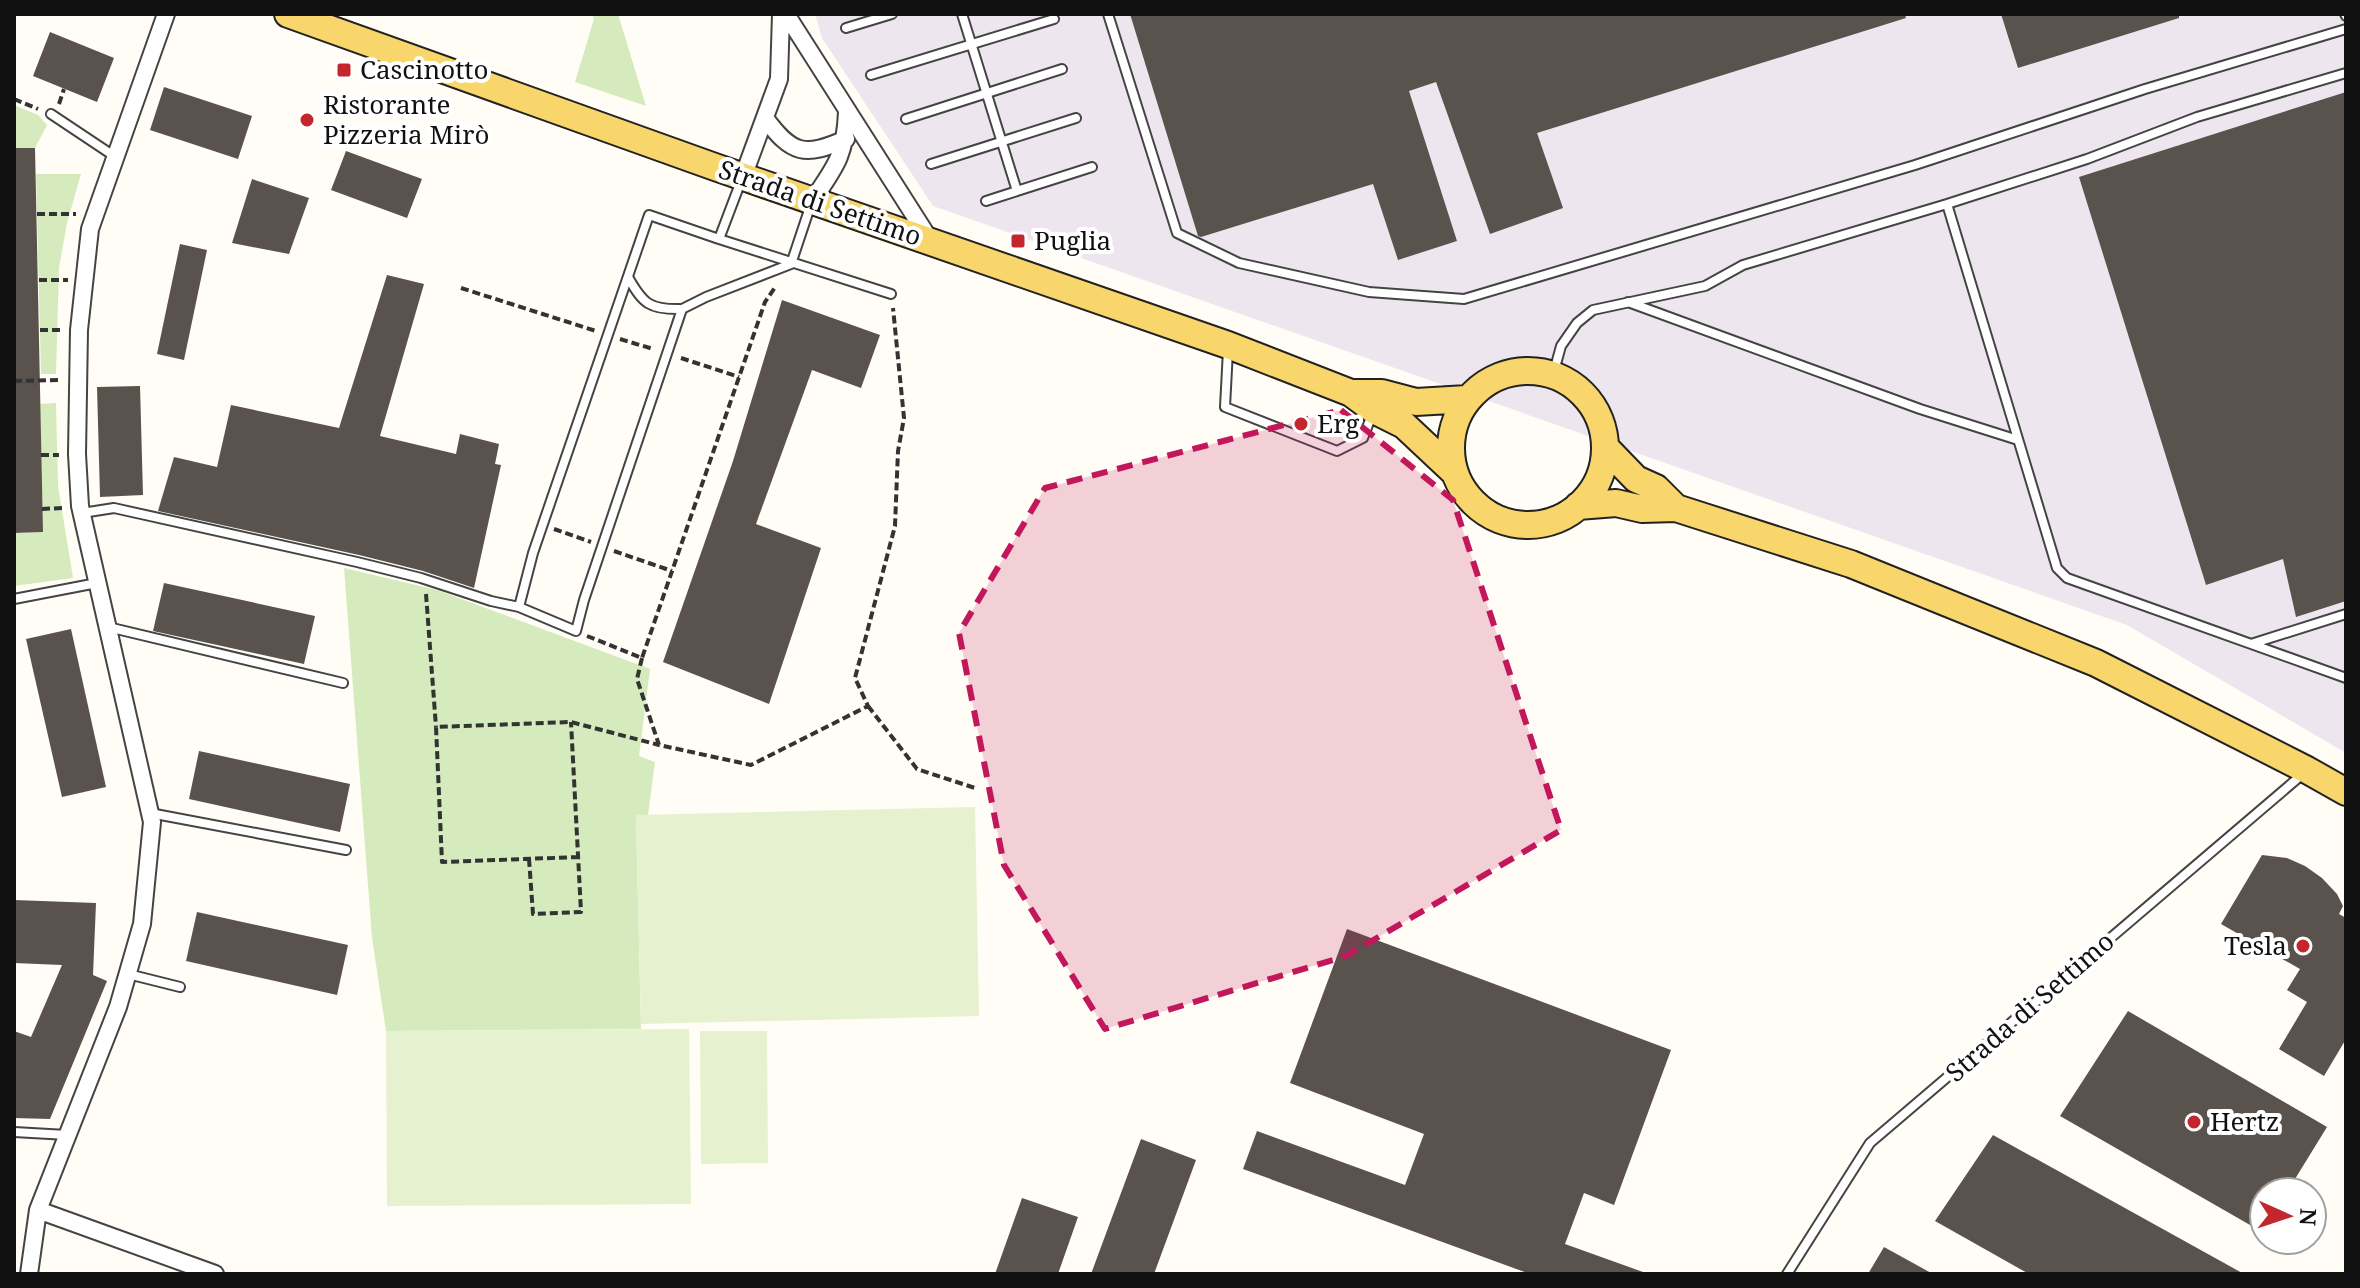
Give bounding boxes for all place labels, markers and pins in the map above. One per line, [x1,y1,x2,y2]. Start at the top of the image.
place label: Cascinotto [360,51,489,87]
marker: Cascinotto [335,61,353,79]
place label: Ristorante Pizzeria Mirò [323,86,489,152]
marker: Ristorante Pizzeria Mirò [298,111,316,129]
place label: Puglia [1034,222,1111,258]
marker: Puglia [1009,232,1027,250]
place label: Erg [1317,405,1359,441]
marker: Erg [1292,415,1310,433]
place label: Tesla [2224,927,2287,963]
marker: Tesla [2294,937,2312,955]
place label: Hertz [2210,1103,2279,1139]
marker: Hertz [2185,1113,2203,1131]

